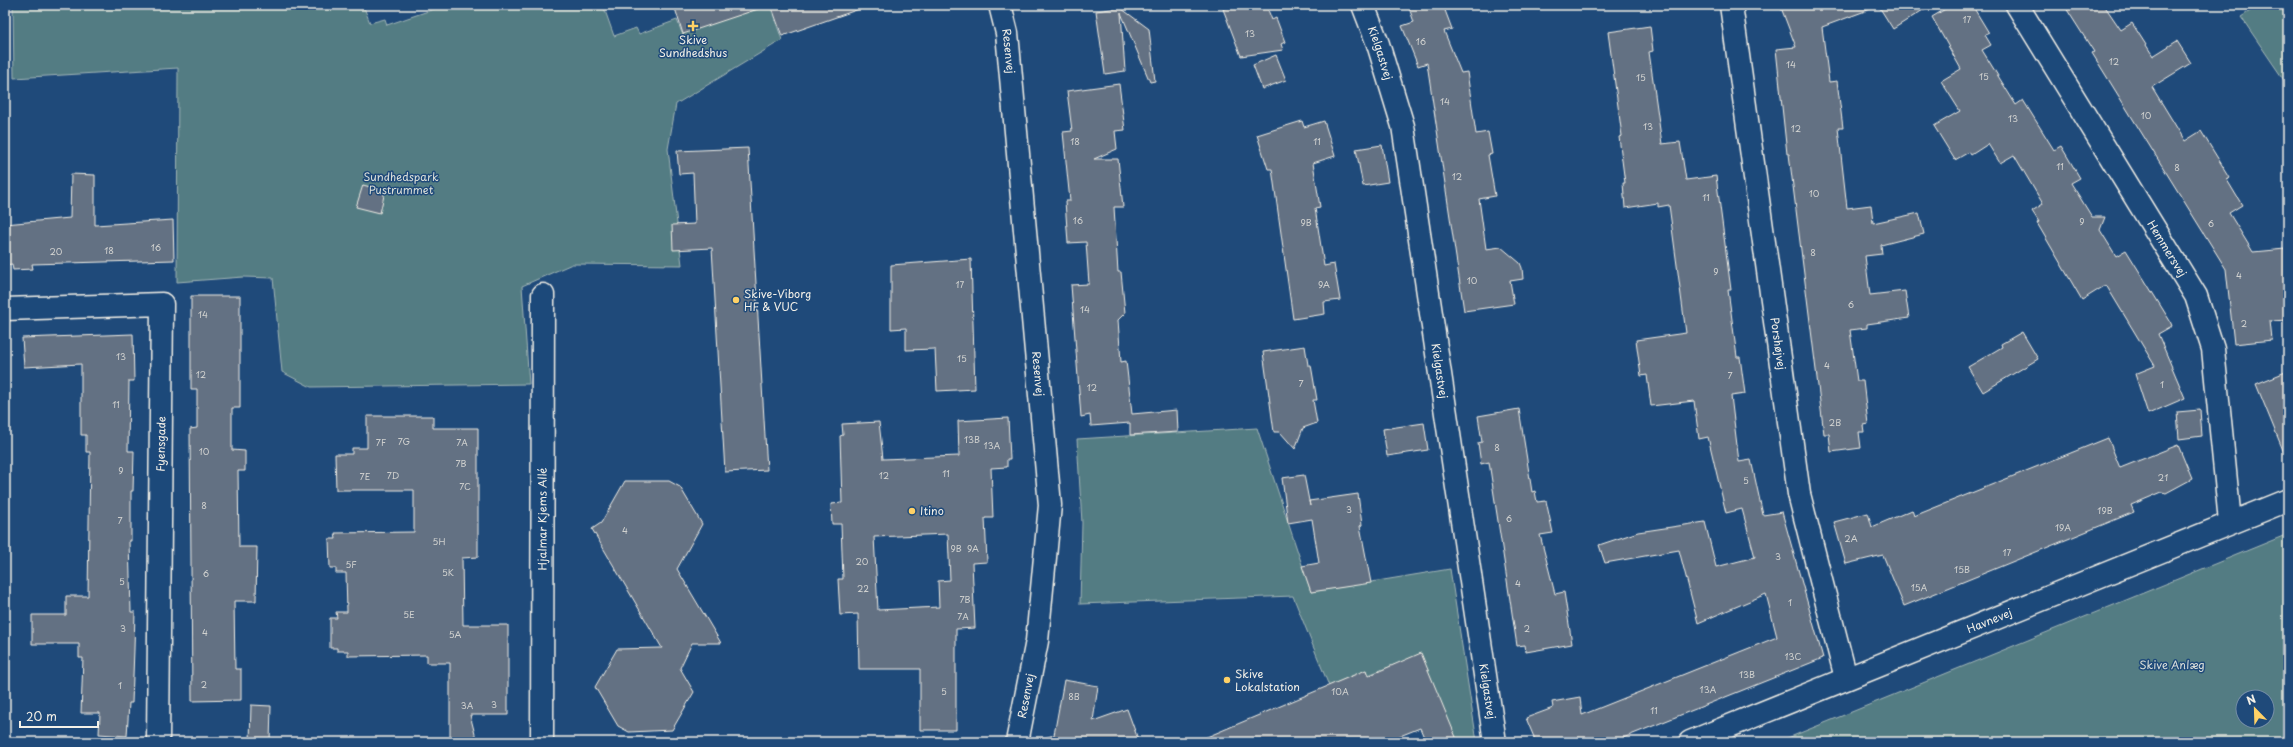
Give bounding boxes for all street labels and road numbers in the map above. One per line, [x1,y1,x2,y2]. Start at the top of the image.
street label: Kielgastvej [1364,23,1397,82]
street label: Resenvej [998,26,1020,74]
street label: Hemmersvej [2143,217,2191,280]
street label: Porshøjvej [1767,316,1791,371]
street label: Kielgastvej [1428,342,1453,400]
street label: Resenvej [1028,350,1049,397]
street label: Fyensgade [152,416,169,472]
street label: Hjalmar Kjems Allé [533,468,551,570]
street label: Havnevej [1964,604,2015,637]
street label: Kielgastvej [1475,662,1500,720]
street label: Resenvej [1013,672,1038,720]

